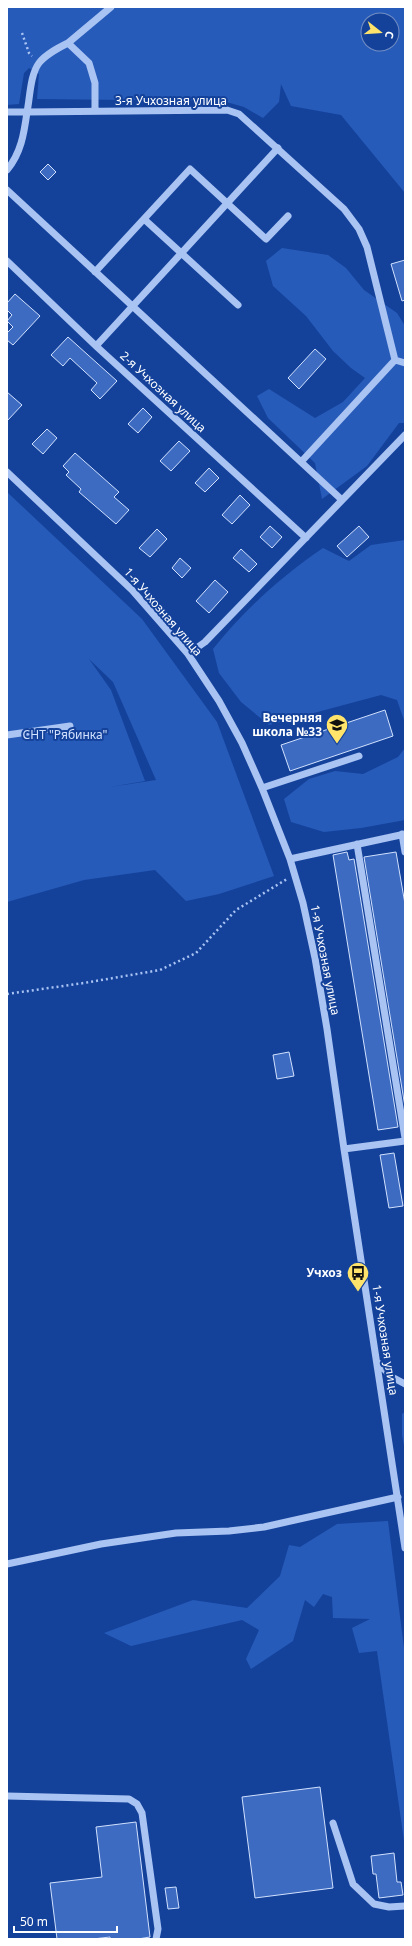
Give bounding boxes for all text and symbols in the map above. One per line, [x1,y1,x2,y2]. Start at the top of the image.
north arrow [360,12,400,52]
text: С [382,29,398,41]
street label: 3-я Учхозная улица [115,92,227,109]
street label: 2-я Учхозная улица [117,347,210,436]
street label: 1-я Учхозная улица [120,564,207,660]
place label: Вечерняя школа №33 [252,709,322,740]
school or university icon: Вечерняя школа №33 [324,712,350,745]
park label: СНТ "Рябинка" [23,726,108,743]
street label: 1-я Учхозная улица [306,903,345,1016]
bus stop icon: Учхоз [345,1260,371,1293]
place label: Учхоз [307,1264,342,1281]
street label: 1-я Учхозная улица [368,1283,403,1397]
scale bar [14,1908,117,1934]
text: 50 m [20,1913,48,1930]

